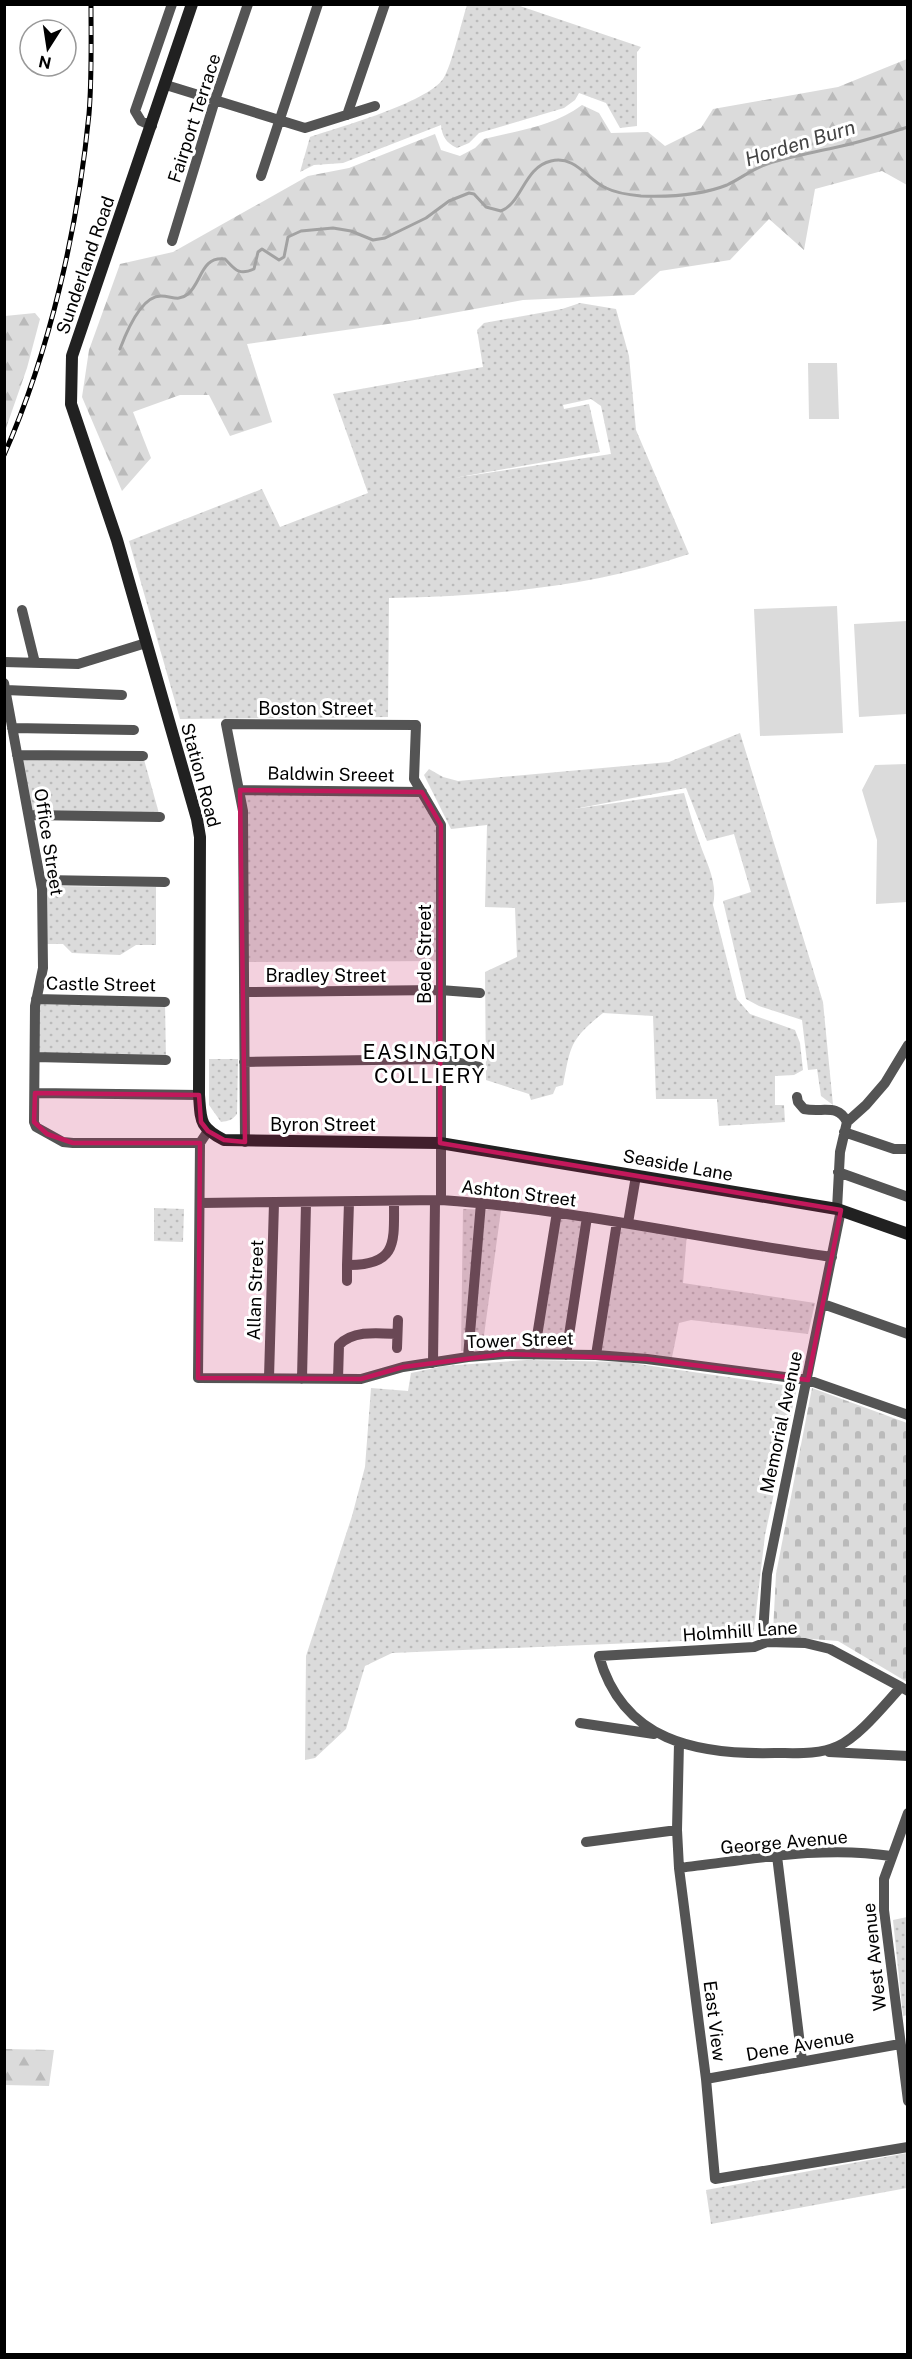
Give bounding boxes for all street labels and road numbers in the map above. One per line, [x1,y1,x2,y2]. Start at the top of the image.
street label: Fairport Terrace [163,51,225,185]
street label: Sunderland Road [52,193,118,337]
street label: Boston Street [258,698,374,719]
street label: Station Road [177,720,225,830]
street label: Baldwin Sreeet [267,762,395,786]
street label: Office Street [30,787,68,897]
street label: Bede Street [414,904,435,1004]
street label: Bradley Street [265,965,387,986]
street label: Castle Street [46,973,156,995]
street label: Byron Street [270,1114,376,1135]
street label: Seaside Lane [621,1145,735,1185]
street label: Ashton Street [460,1176,578,1210]
street label: Allan Street [243,1239,267,1341]
street label: Tower Street [466,1328,574,1352]
street label: Memorial Avenue [756,1349,806,1495]
street label: Holmhill Lane [682,1617,798,1645]
street label: George Avenue [720,1826,848,1858]
street label: West Avenue [858,1902,890,2012]
street label: East View [700,1979,730,2063]
street label: Dene Avenue [744,2025,856,2065]

